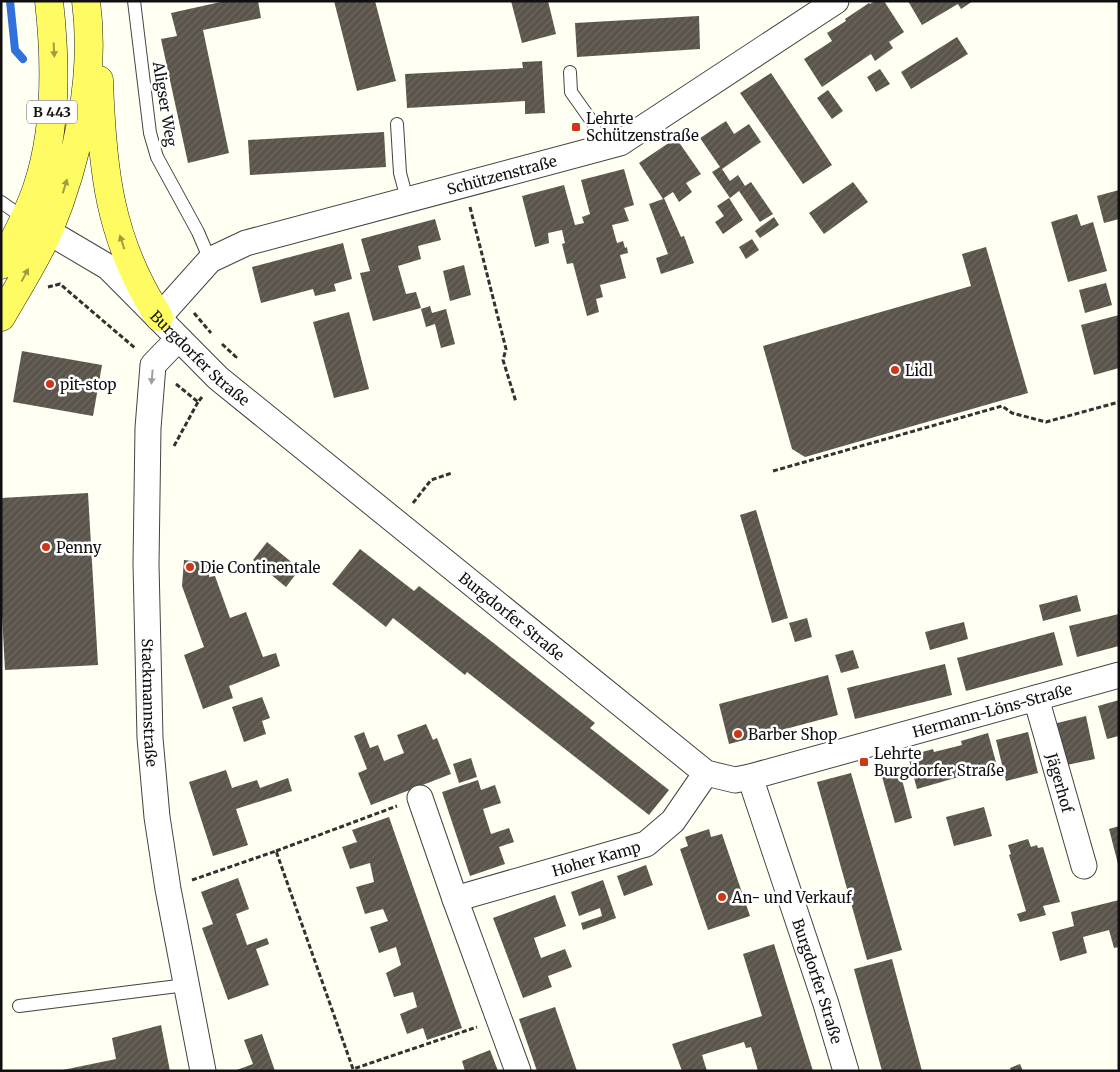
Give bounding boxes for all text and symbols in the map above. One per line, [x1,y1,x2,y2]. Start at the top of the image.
one-way arrow [50,42,58,58]
street label: Aligser Weg [149,59,181,148]
road number: B 443 [27,100,77,124]
place label: Lehrte Schützenstraße [586,109,699,145]
marker: Lehrte Schützenstraße [570,121,582,133]
street label: Schützenstraße [445,151,559,198]
one-way arrow [61,178,69,193]
one-way arrow [118,235,125,250]
one-way arrow [21,268,29,282]
street label: Burgdorfer Straße [147,306,254,410]
place label: Lidl [905,361,933,380]
marker: Lidl [889,364,901,376]
one-way arrow [148,370,156,386]
place label: pit-stop [60,375,116,394]
marker: pit-stop [44,378,56,390]
place label: Penny [56,538,102,557]
marker: Penny [40,541,52,553]
place label: Die Continentale [200,558,321,577]
marker: Die Continentale [184,561,196,573]
street label: Burgdorfer Straße [455,568,569,664]
street label: Stackmannstraße [138,638,162,768]
street label: Hermann-Löns-Straße [910,679,1074,741]
place label: Barber Shop [748,725,837,744]
marker: Barber Shop [732,728,744,740]
place label: Lehrte Burgdorfer Straße [874,744,1004,780]
street label: Jägerhof [1042,750,1078,816]
marker: Lehrte Burgdorfer Straße [858,756,870,768]
street label: Hoher Kamp [550,837,642,880]
place label: An- und Verkauf [731,888,853,907]
marker: An- und Verkauf [716,891,728,903]
street label: Burgdorfer Straße [789,916,847,1046]

